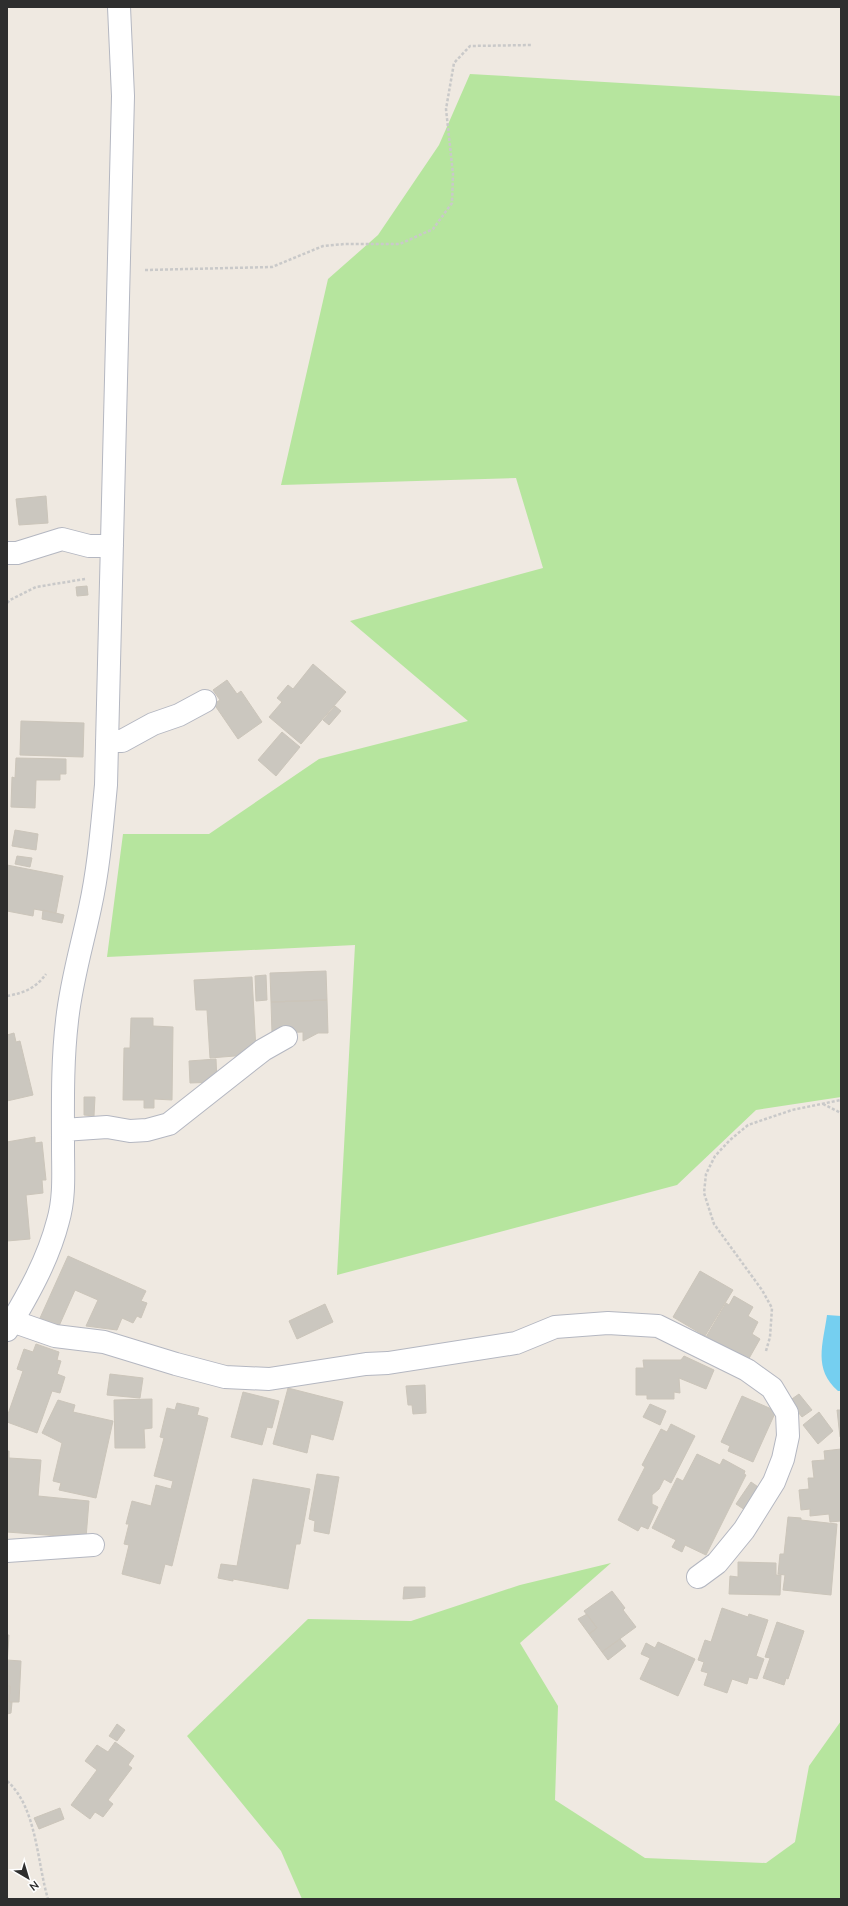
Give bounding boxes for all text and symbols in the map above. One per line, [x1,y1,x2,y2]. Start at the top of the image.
north arrow [8,1858,48,1898]
text: N [26,1877,42,1894]

